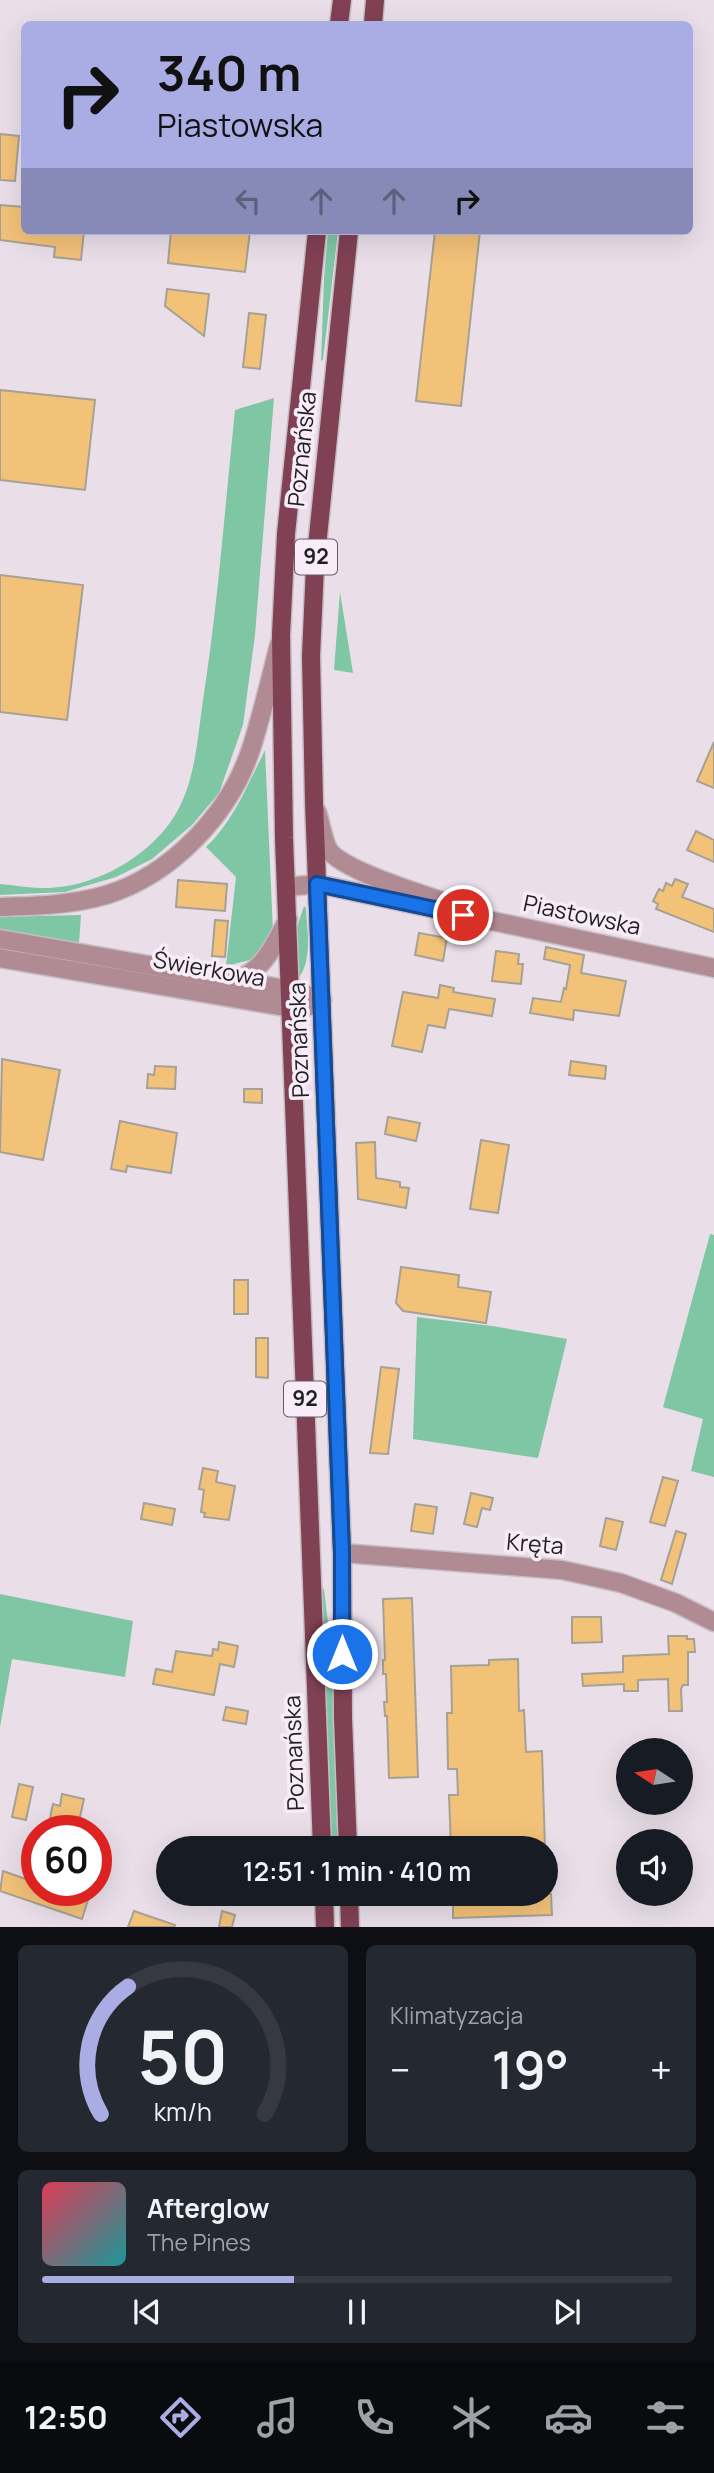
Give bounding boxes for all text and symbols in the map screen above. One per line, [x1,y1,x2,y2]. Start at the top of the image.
text: 340 m [157,39,301,106]
icon: right [42,49,133,140]
text: Piastowska [157,103,323,147]
icon: left [229,182,267,220]
icon: ahead [302,182,340,220]
icon: ahead [375,182,413,220]
icon: right [448,182,486,220]
street label: Poznańska [279,390,323,508]
road number: 92 [295,540,337,574]
pin [433,885,493,945]
street label: Piastowska [520,886,644,942]
icon: arrive [444,896,482,934]
street label: Świerkowa [151,942,268,994]
street label: Poznańska [280,982,316,1098]
road number: 92 [284,1382,326,1416]
street label: Kręta [505,1525,565,1561]
position arrow [305,1617,379,1691]
street label: Poznańska [275,1695,311,1811]
north arrow [616,1738,693,1815]
map controls [616,1738,693,1906]
speed limit sign: 60 [21,1815,112,1906]
button: sound [616,1829,693,1906]
text: 12:51 · 1 min · 410 m [243,1853,471,1889]
text: Klimatyzacja [390,1999,523,2031]
text: 50 [138,2007,228,2107]
text: 19° [491,2034,569,2105]
text: − [390,2043,411,2095]
text: + [650,2043,672,2095]
text: km/h [154,2094,212,2129]
text: Afterglow [147,2190,269,2226]
text: The Pines [147,2226,251,2258]
icon: previous [128,2293,166,2331]
icon: pause [338,2293,376,2331]
icon: next [548,2293,586,2331]
icon: directions [156,2393,205,2442]
icon: music [253,2393,302,2442]
icon: phone [350,2393,399,2442]
icon: climate [447,2393,496,2442]
icon: car [544,2393,593,2442]
icon: filters [641,2393,690,2442]
text: 12:50 [24,2395,108,2439]

